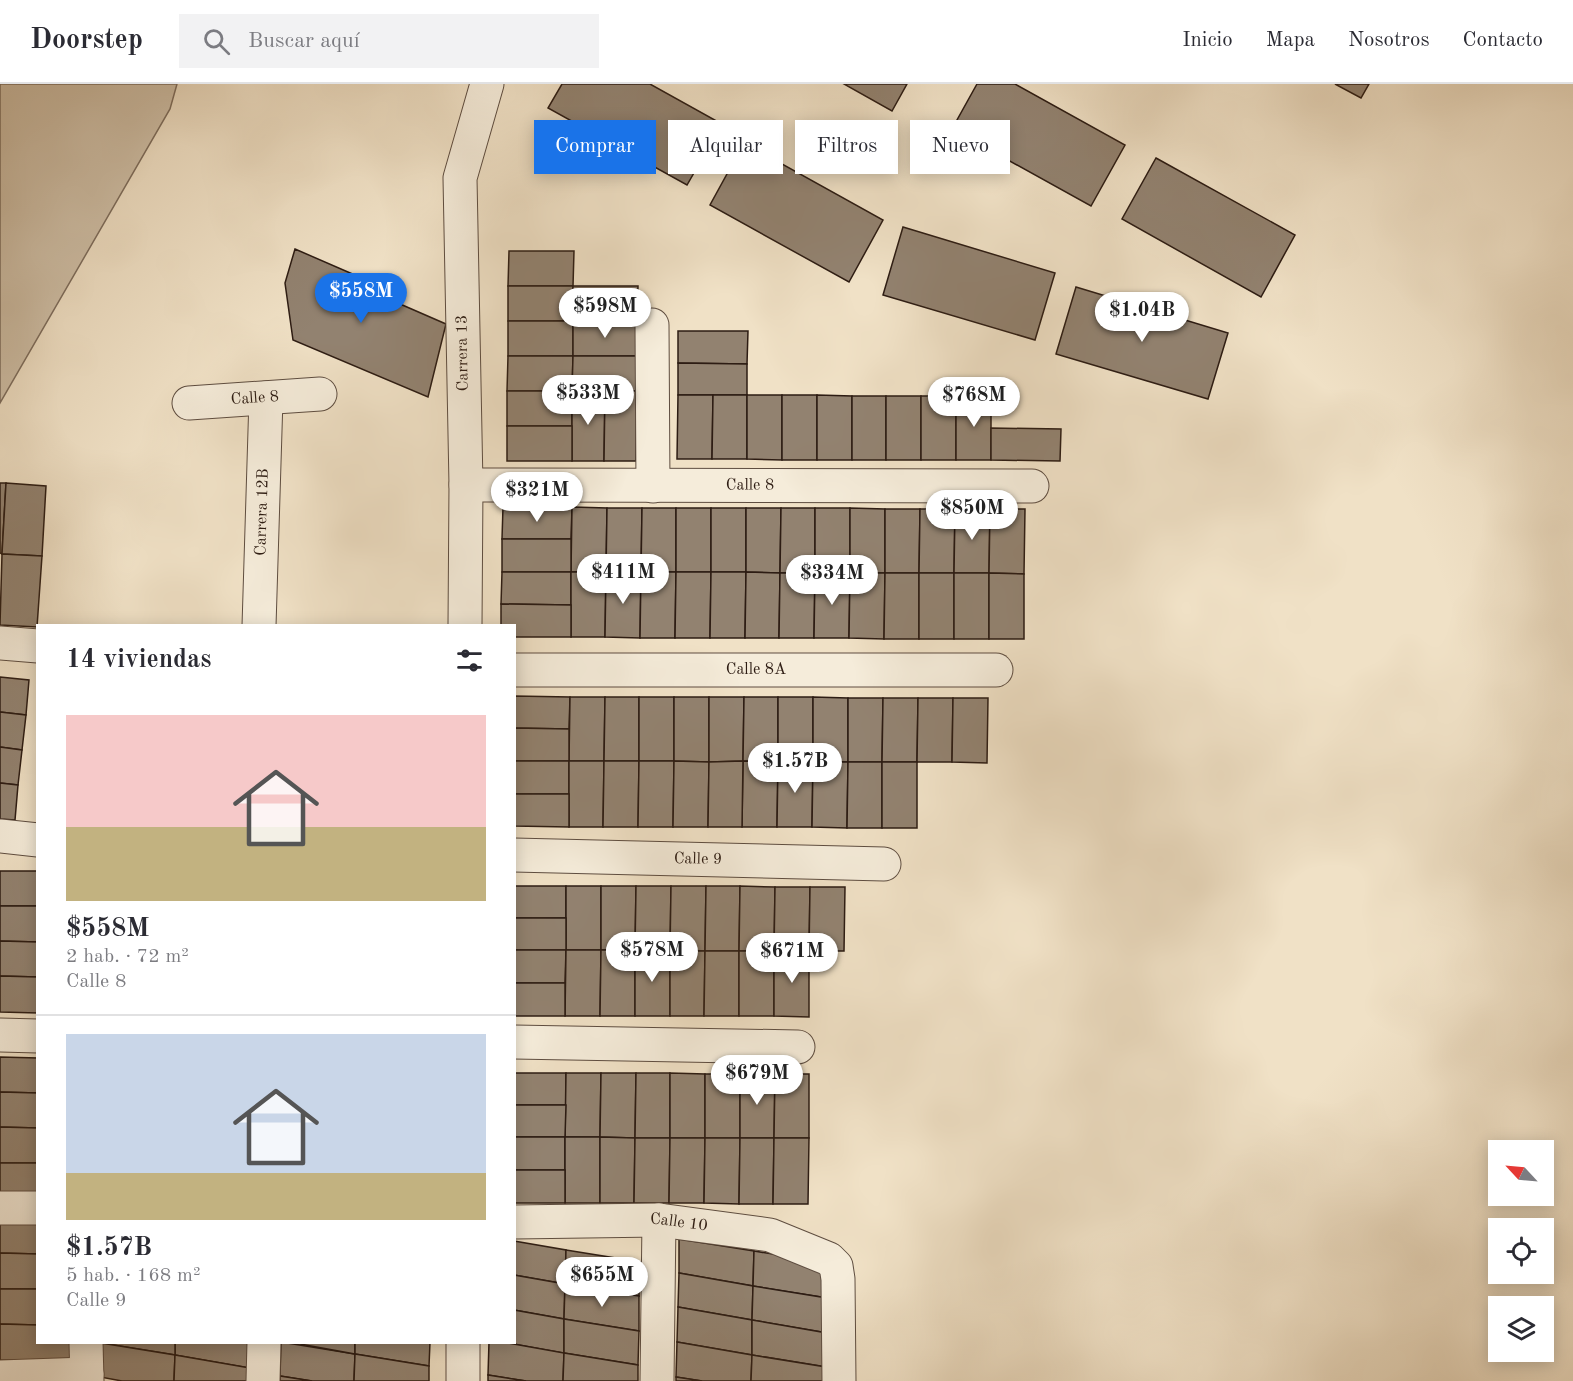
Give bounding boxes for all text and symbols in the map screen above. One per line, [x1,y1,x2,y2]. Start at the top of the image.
search box [179,14,599,68]
icon: search [200,25,233,58]
text: Doorstep [30,27,143,55]
text: Buscar aquí [248,30,360,52]
text: Inicio [1182,30,1233,51]
text: Mapa [1266,30,1315,51]
text: Nosotros [1348,30,1430,51]
text: Contacto [1463,30,1543,51]
chip: Comprar [534,120,656,174]
chip: Alquilar [668,120,783,174]
chip: Filtros [795,120,898,174]
chip: Nuevo [910,120,1010,174]
pin: $558M [319,273,403,324]
text: $558M [329,282,393,302]
pin: $598M [563,288,647,339]
pin: $1.04B [1093,292,1191,343]
text: $598M [573,297,637,317]
text: $1.04B [1109,301,1175,321]
street label: Carrera 13 [454,315,472,391]
pin: $533M [546,375,630,426]
pin: $768M [932,377,1016,428]
text: $533M [556,384,620,404]
text: $768M [942,386,1006,406]
street label: Calle 8 [230,389,280,408]
street label: Carrera 12B [253,468,272,556]
pin: $321M [495,472,579,523]
street label: Calle 8 [726,477,774,494]
text: $321M [505,481,569,501]
pin: $850M [930,490,1014,541]
text: $850M [940,499,1004,519]
pin: $411M [581,554,665,605]
pin: $334M [790,555,874,606]
text: $411M [591,563,655,583]
text: $334M [800,564,864,584]
icon: filters [453,644,486,677]
text: 14 viviendas [66,647,212,673]
street label: Calle 8A [726,662,786,678]
pin: $1.57B [746,743,844,794]
text: $1.57B [762,752,828,772]
icon: home [222,754,330,862]
street label: Calle 9 [674,851,722,868]
text: $558M [66,916,149,942]
pin: $578M [610,932,694,983]
pin: $671M [750,933,834,984]
text: $578M [620,941,684,961]
text: $671M [760,942,824,962]
text: 2 hab. · 72 m² [66,947,189,967]
text: Calle 8 [66,972,126,992]
pin: $679M [715,1055,799,1106]
text: $679M [725,1064,789,1084]
icon: home [222,1073,330,1181]
north arrow [1488,1140,1554,1206]
map controls [1488,1140,1554,1362]
street label: Calle 10 [650,1212,708,1234]
button: locate [1488,1218,1554,1284]
text: $1.57B [66,1235,152,1261]
pin: $655M [560,1257,644,1308]
text: 5 hab. · 168 m² [66,1266,200,1286]
text: $655M [570,1266,634,1286]
text: Calle 9 [66,1291,126,1311]
button: layers [1488,1296,1554,1362]

